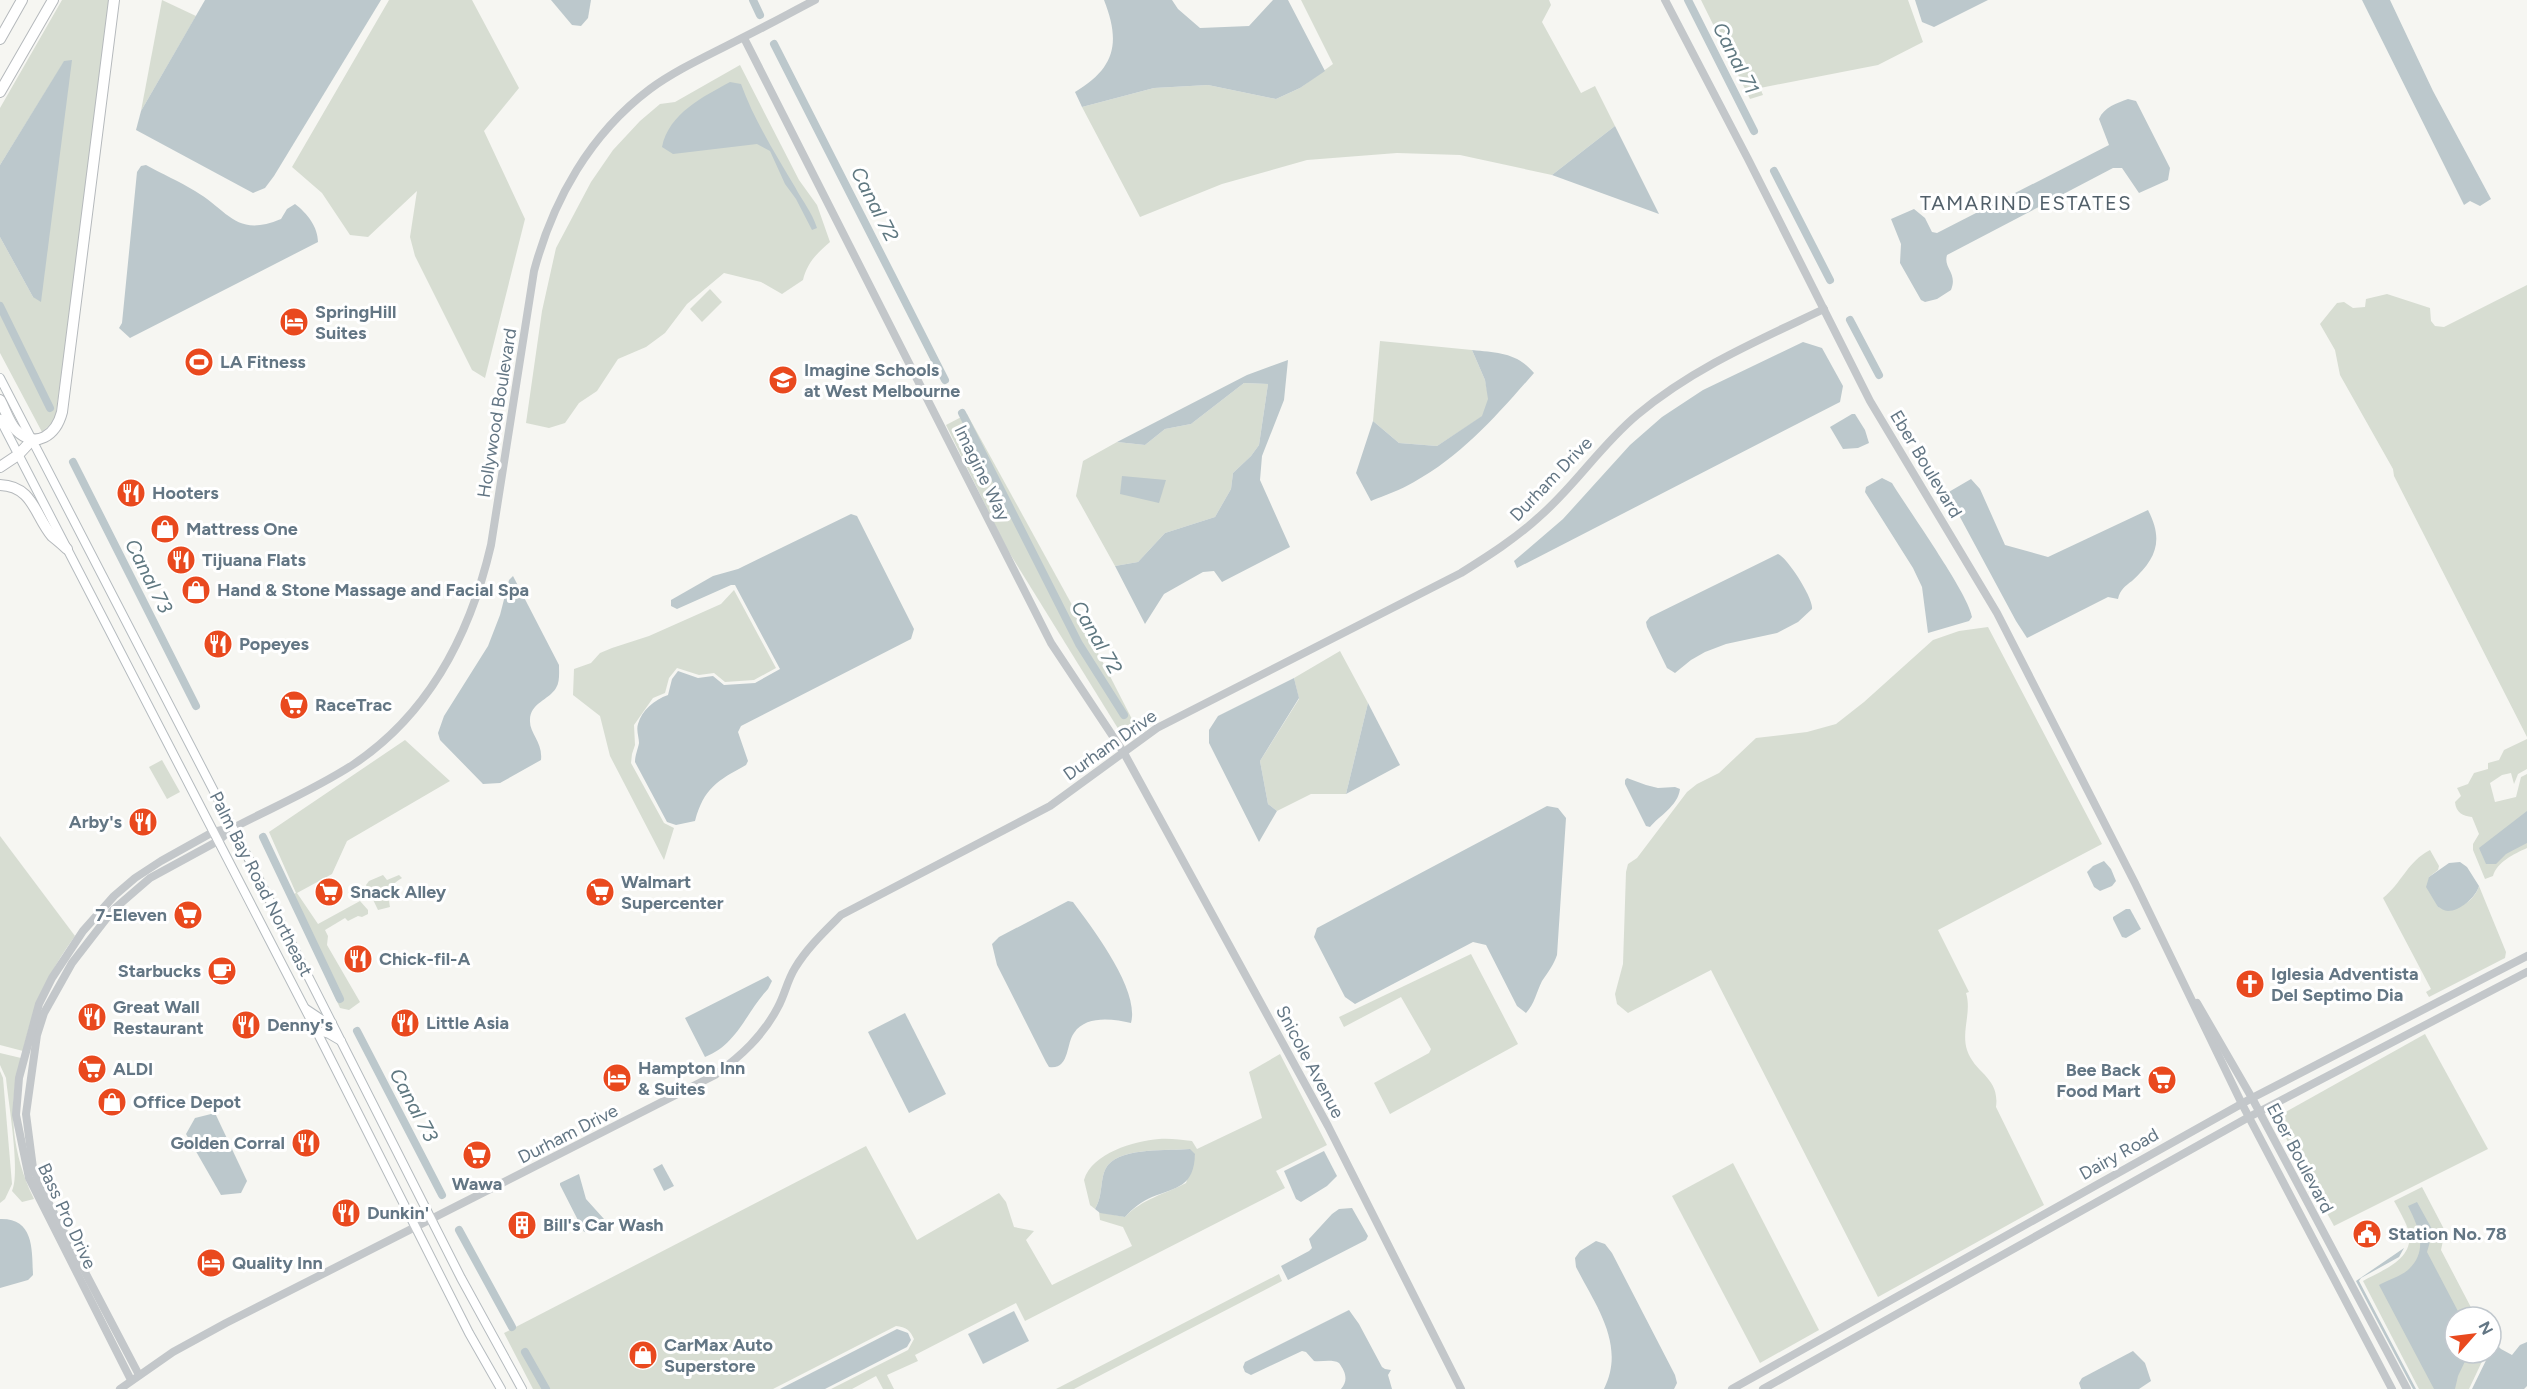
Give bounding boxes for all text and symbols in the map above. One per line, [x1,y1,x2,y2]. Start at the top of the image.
water label: Canal 71 [1708,18,1764,98]
water label: Canal 72 [846,163,904,245]
district label: TAMARIND ESTATES [1920,191,2132,215]
place label: SpringHill Suites [315,301,396,344]
hotel icon: SpringHill Suites [278,306,310,338]
street label: Hollywood Boulevard [473,327,521,499]
sports icon: LA Fitness [183,346,215,378]
place label: LA Fitness [220,351,306,373]
place label: Imagine Schools at West Melbourne [804,359,960,402]
school or university icon: Imagine Schools at West Melbourne [767,364,799,396]
street label: Eber Boulevard [1885,406,1967,522]
street label: Imagine Way [949,422,1015,525]
street label: Durham Drive [1505,432,1597,526]
restaurant icon: Hooters [115,477,147,509]
place label: Hooters [152,482,219,504]
shop icon: Mattress One [149,513,181,545]
place label: Mattress One [186,518,298,540]
water label: Canal 73 [120,535,178,617]
restaurant icon: Tijuana Flats [165,544,197,576]
place label: Tijuana Flats [202,549,307,571]
shop icon: Hand & Stone Massage and Facial Spa [180,574,212,606]
place label: Hand & Stone Massage and Facial Spa [217,579,529,601]
water label: Canal 72 [1067,596,1127,678]
restaurant icon: Popeyes [202,628,234,660]
place label: Popeyes [239,633,310,655]
supermarket icon: RaceTrac [278,689,310,721]
place label: RaceTrac [315,694,392,716]
street label: Durham Drive [1059,705,1161,785]
street label: Palm Bay Road Northeast [205,788,317,980]
restaurant icon: Arby's [127,806,159,838]
place label: Arby's [69,811,123,833]
place label: Walmart Supercenter [621,871,724,914]
supermarket icon: Snack Alley [313,876,345,908]
supermarket icon: Walmart Supercenter [584,876,616,908]
place label: Snack Alley [350,881,447,903]
supermarket icon: 7-Eleven [172,899,204,931]
place label: 7-Eleven [95,904,167,926]
restaurant icon: Chick-fil-A [342,943,374,975]
place label: Chick-fil-A [379,948,470,970]
cafe icon: Starbucks [206,955,238,987]
place label: Starbucks [118,960,202,982]
place label: Iglesia Adventista Del Septimo Dia [2271,963,2419,1006]
church icon: Iglesia Adventista Del Septimo Dia [2234,968,2266,1000]
place label: Great Wall Restaurant [113,996,204,1039]
restaurant icon: Great Wall Restaurant [76,1001,108,1033]
street label: Snicole Avenue [1271,1002,1349,1122]
restaurant icon: Little Asia [389,1007,421,1039]
restaurant icon: Denny's [230,1009,262,1041]
place label: Little Asia [426,1012,509,1034]
place label: Denny's [267,1014,334,1036]
supermarket icon: ALDI [76,1053,108,1085]
place label: Hampton Inn & Suites [638,1057,745,1100]
place label: ALDI [113,1058,153,1080]
place label: Bee Back Food Mart [2056,1059,2141,1102]
hotel icon: Hampton Inn & Suites [601,1062,633,1094]
water label: Canal 73 [385,1064,443,1146]
supermarket icon: Bee Back Food Mart [2146,1064,2178,1096]
shop icon: Office Depot [96,1086,128,1118]
place label: Office Depot [133,1091,241,1113]
street label: Durham Drive [514,1099,622,1169]
street label: Eber Boulevard [2262,1099,2338,1217]
street label: Dairy Road [2076,1123,2162,1185]
restaurant icon: Golden Corral [290,1127,322,1159]
place label: Golden Corral [170,1132,285,1154]
supermarket icon: Wawa [461,1139,493,1171]
street label: Bass Pro Drive [33,1160,101,1273]
place label: Wawa [452,1173,502,1195]
restaurant icon: Dunkin' [330,1197,362,1229]
place label: Dunkin' [367,1202,429,1224]
building icon: Bill's Car Wash [506,1209,538,1241]
place label: Bill's Car Wash [543,1214,664,1236]
public building icon: Station No. 78 [2351,1218,2383,1250]
place label: Station No. 78 [2388,1223,2507,1245]
hotel icon: Quality Inn [195,1247,227,1279]
place label: Quality Inn [232,1252,323,1274]
north arrow [2443,1305,2503,1365]
text: N [2475,1318,2497,1338]
place label: CarMax Auto Superstore [664,1334,773,1377]
shop icon: CarMax Auto Superstore [627,1339,659,1371]

